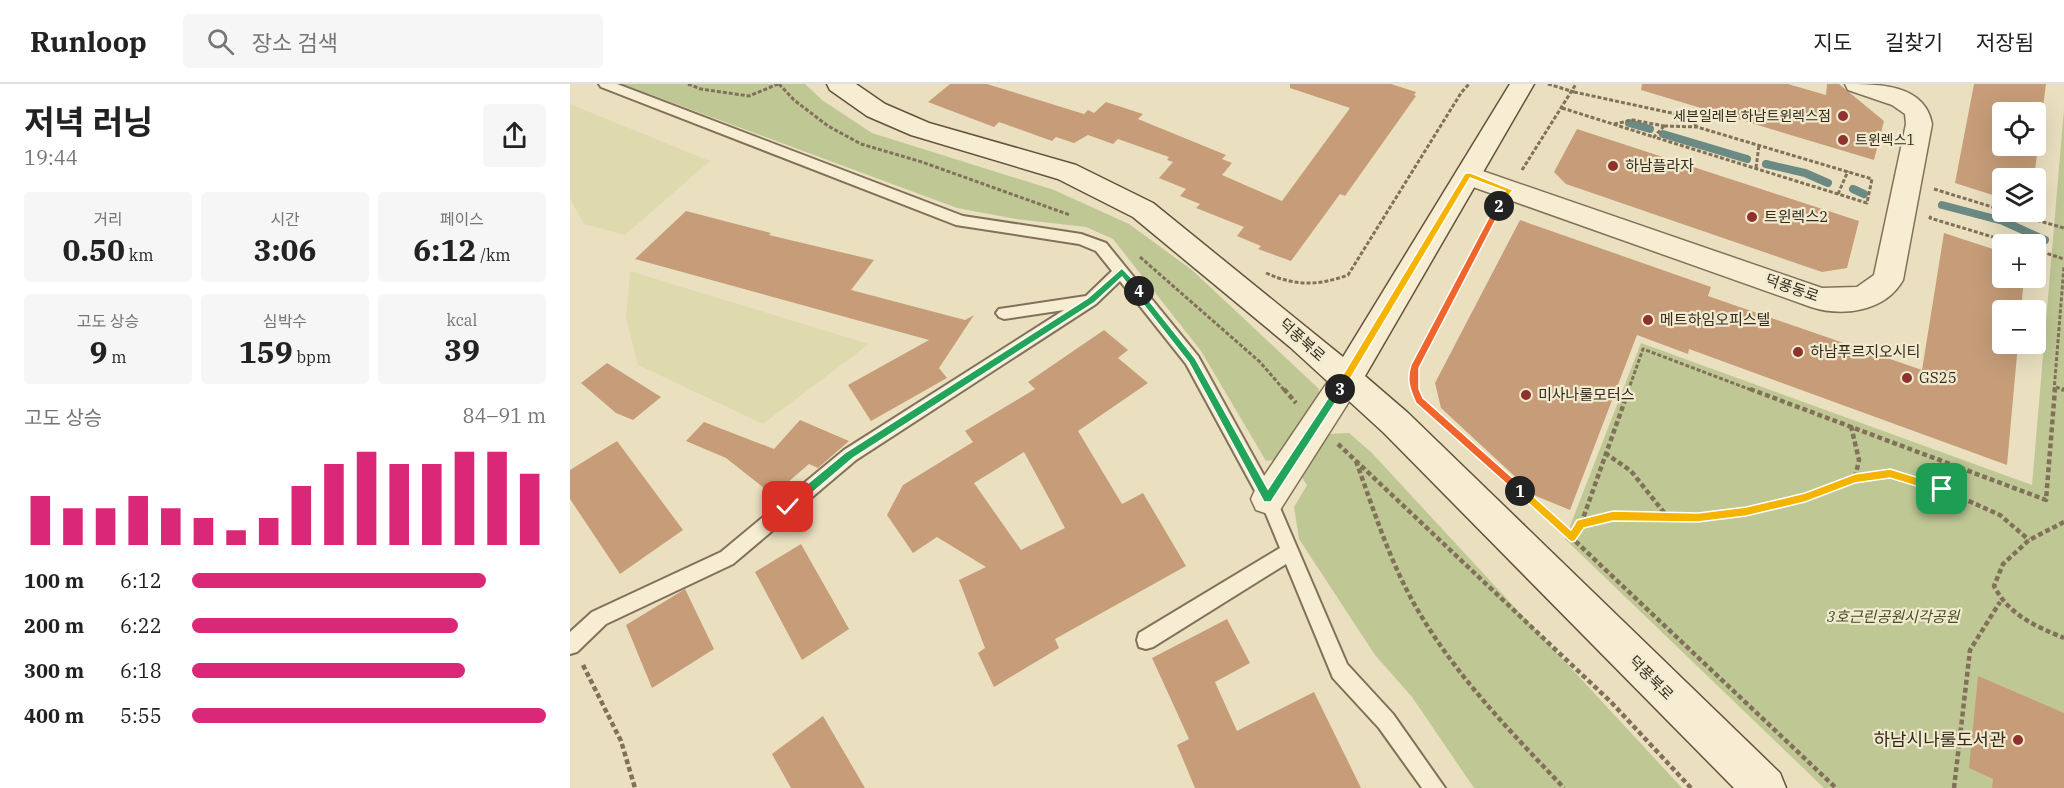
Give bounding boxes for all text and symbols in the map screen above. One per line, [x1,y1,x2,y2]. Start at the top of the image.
search box [183,14,603,68]
text: Runloop [30,23,147,60]
icon: search [204,25,237,58]
text: 장소 검색 [252,28,338,57]
text: 지도 [1813,28,1852,56]
text: 길찾기 [1885,28,1943,56]
text: 저장됨 [1976,28,2034,56]
text: 저녁 러닝 [24,100,153,143]
map controls [1992,102,2046,354]
button: locate [1992,102,2046,156]
button: share [483,104,546,167]
place label: 세븐일레븐 하남트윈렉스점 [1673,107,1831,125]
marker: 세븐일레븐 하남트윈렉스점 [1836,109,1850,123]
place label: 트윈렉스1 [1855,131,1915,149]
marker: 트윈렉스1 [1836,133,1850,147]
text: 19:44 [24,144,78,171]
place label: 하남플라자 [1625,156,1694,175]
marker: 하남플라자 [1606,159,1620,173]
button: layers [1992,168,2046,222]
pin: 2 [1484,191,1514,221]
text: 2 [1494,196,1504,216]
place label: 트윈렉스2 [1764,207,1828,226]
text: 거리 [93,209,123,229]
text: 시간 [270,209,300,229]
text: 페이스 [440,209,484,229]
marker: 트윈렉스2 [1745,210,1759,224]
text: 0.50 [63,230,125,269]
text: 3:06 [253,230,317,269]
text: 6:12 [413,230,476,269]
button: + [1992,234,2046,288]
text: km [125,245,153,265]
text: /km [476,245,511,265]
street label: 덕풍동로 [1763,270,1821,305]
pin: 4 [1124,276,1154,306]
text: 4 [1134,281,1144,301]
button: − [1992,300,2046,354]
text: kcal [447,310,477,330]
place label: 메트하임오피스텔 [1660,310,1770,329]
text: 고도 상승 [77,311,139,331]
text: 심박수 [263,311,307,331]
marker: 메트하임오피스텔 [1641,313,1655,327]
street label: 덕풍북로 [1275,314,1329,365]
text: 39 [444,330,480,369]
text: 9 [90,332,108,371]
text: 159 [239,332,293,371]
place label: 하남푸르지오시티 [1810,342,1920,361]
marker: 하남푸르지오시티 [1791,345,1805,359]
text: m [108,347,126,367]
text: bpm [293,347,331,367]
place label: GS25 [1919,368,1957,387]
marker: GS25 [1900,371,1914,385]
pin: 3 [1325,374,1355,404]
text: 3 [1335,379,1345,399]
place label: 미사나룰모터스 [1538,385,1635,404]
marker: 미사나룰모터스 [1519,388,1533,402]
text: 84–91 m [463,402,546,429]
text: 고도 상승 [24,404,102,431]
pin [1916,463,1967,514]
icon: arrive [1925,472,1958,505]
pin: 1 [1505,476,1535,506]
pin [762,481,813,532]
text: 1 [1515,481,1525,501]
icon: check [771,490,804,523]
text: 100 m [24,567,84,594]
text: 6:12 [120,567,162,594]
park label: 3호근린공원시각공원 [1827,607,1960,626]
text: 200 m [24,612,84,639]
text: 6:22 [120,612,162,639]
street label: 덕풍북로 [1625,651,1678,704]
text: 300 m [24,657,84,684]
text: 6:18 [120,657,162,684]
text: 400 m [24,702,84,729]
text: 5:55 [120,702,162,729]
place label: 하남시나룰도서관 [1874,728,2006,751]
marker: 하남시나룰도서관 [2011,733,2025,747]

